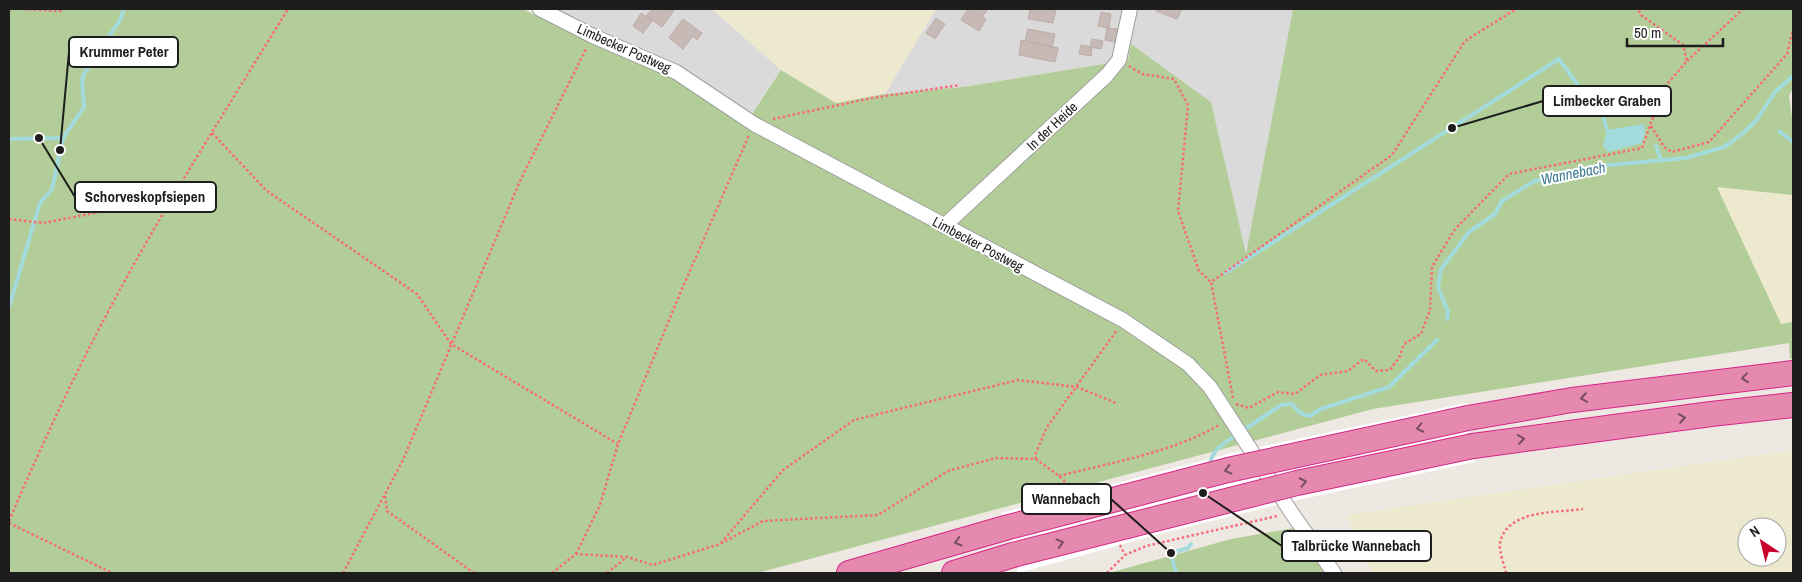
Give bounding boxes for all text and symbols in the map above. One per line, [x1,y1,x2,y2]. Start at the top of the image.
scale bar [1627,15,1723,47]
street label: Limbecker Postweg [574,19,674,77]
text: 50 m [1634,22,1661,43]
callout: Krummer Peter [69,37,178,67]
text: Krummer Peter [80,41,169,62]
callout: Limbecker Graben [1543,86,1671,116]
text: Limbecker Graben [1553,90,1661,111]
street label: In der Heide [1023,98,1081,154]
water label: Wannebach [1539,156,1607,190]
callout: Schorveskopfsiepen [75,182,216,212]
text: Schorveskopfsiepen [85,186,205,207]
street label: Limbecker Postweg [929,212,1027,276]
one-way arrow [1740,372,1748,383]
one-way arrow [1579,392,1587,403]
one-way arrow [1678,413,1686,423]
one-way arrow [1416,422,1425,433]
one-way arrow [1517,435,1525,445]
one-way arrow [1224,465,1232,475]
one-way arrow [1298,477,1307,487]
callout: Wannebach [1022,484,1111,514]
text: Wannebach [1032,488,1100,509]
north arrow [1737,517,1787,567]
text: N [1746,522,1763,541]
callout: Talbrücke Wannebach [1282,531,1431,561]
text: Talbrücke Wannebach [1291,535,1421,556]
one-way arrow [955,536,963,546]
one-way arrow [1056,538,1065,549]

